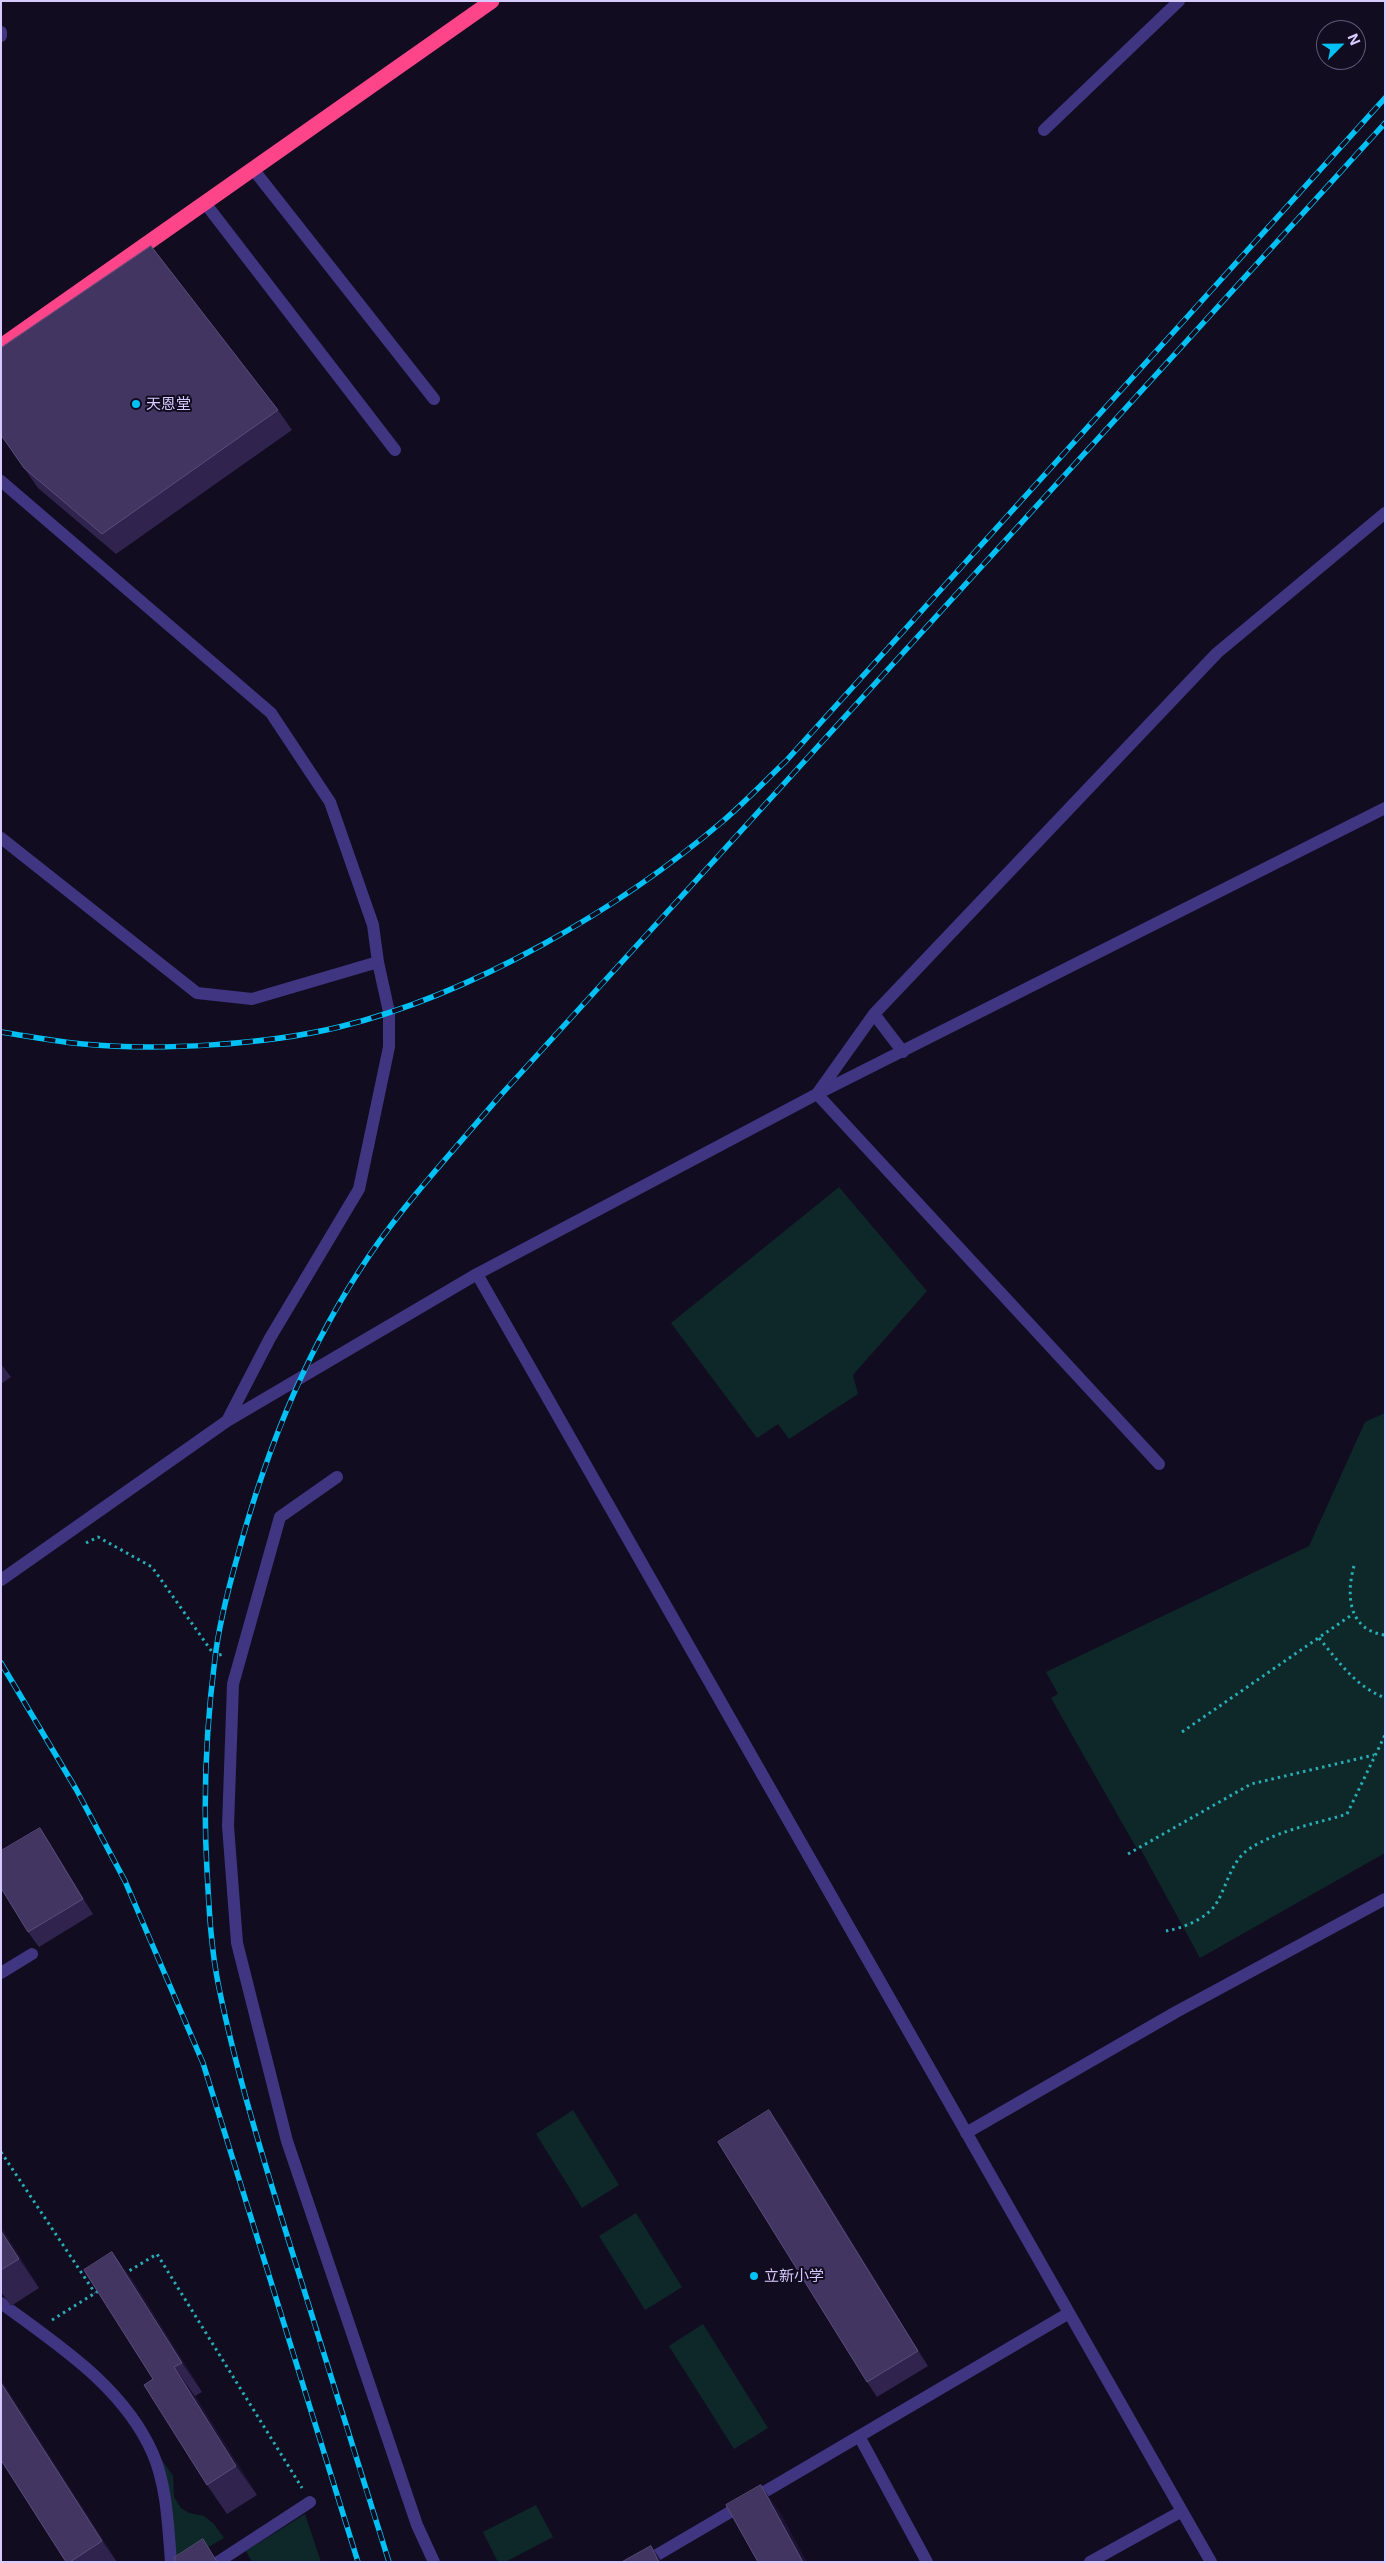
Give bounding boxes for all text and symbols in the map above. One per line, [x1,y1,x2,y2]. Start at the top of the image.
north arrow [1316,20,1366,70]
text: N [1344,31,1364,48]
place label: 天恩堂 [146,395,191,413]
marker: 天恩堂 [130,398,142,410]
place label: 立新小学 [764,2267,824,2285]
marker: 立新小学 [748,2270,760,2282]

